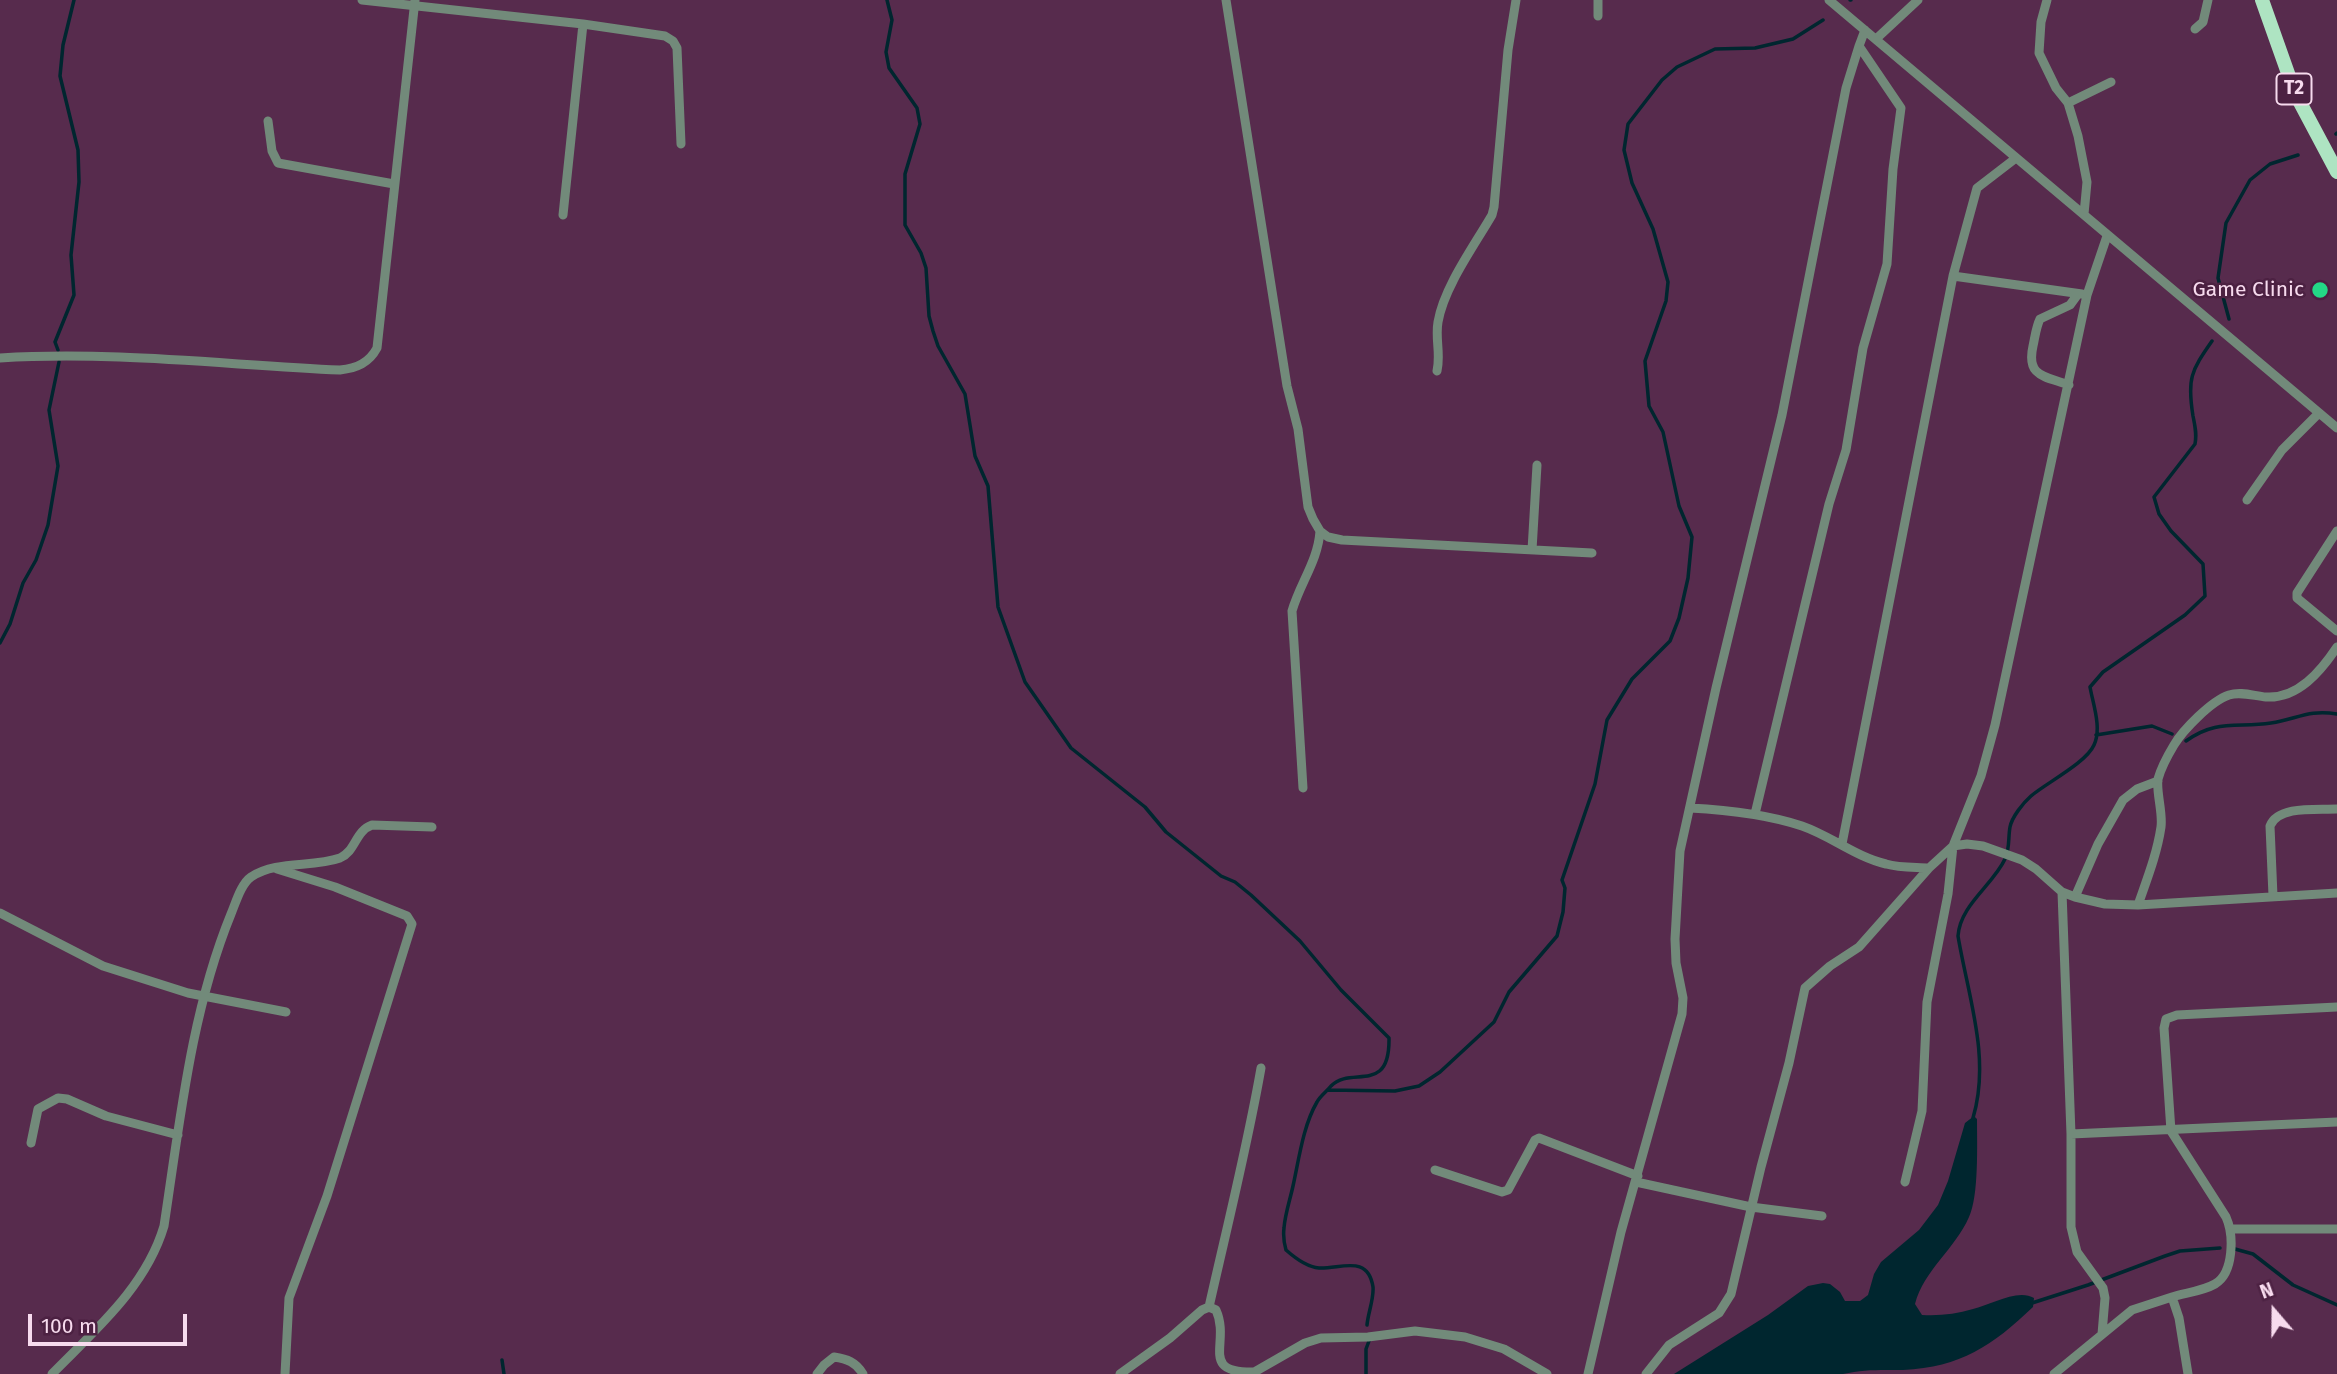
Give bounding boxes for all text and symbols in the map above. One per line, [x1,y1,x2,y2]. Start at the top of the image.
road number: T2 [2276,74,2312,104]
place label: Game Clinic [2192,277,2304,303]
marker: Game Clinic [2310,280,2330,300]
north arrow [2239,1276,2309,1346]
text: N [2257,1278,2276,1304]
scale bar [32,1300,191,1344]
text: 100 m [41,1313,97,1339]

